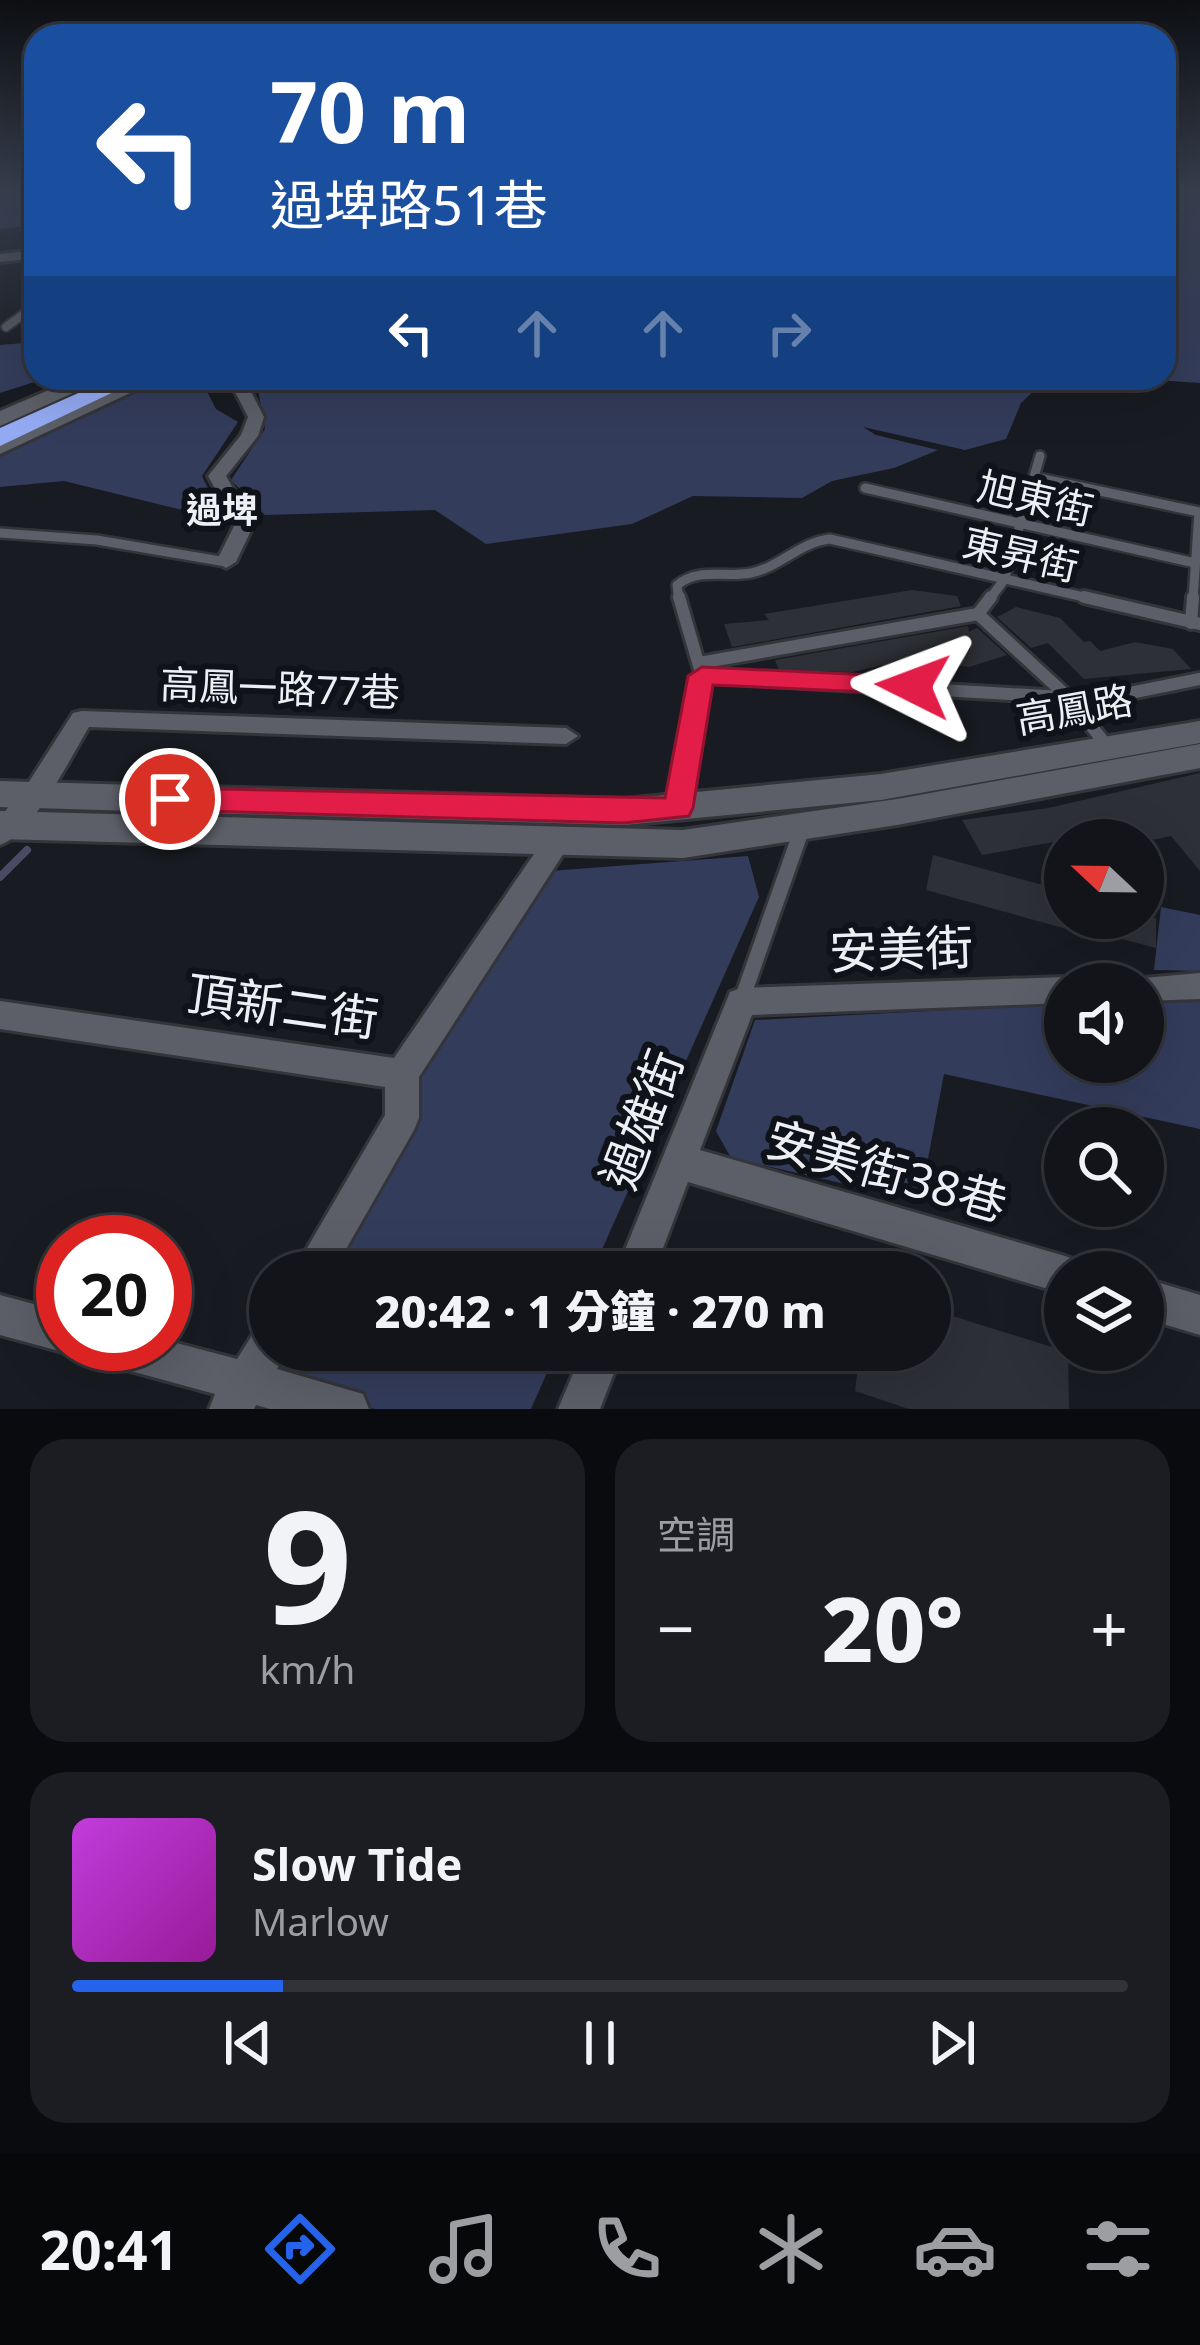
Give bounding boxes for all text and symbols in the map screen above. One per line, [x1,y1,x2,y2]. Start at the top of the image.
text: 70 m [270,53,470,168]
icon: left [72,72,228,228]
text: 過埤路51巷 [270,167,548,241]
icon: left [378,300,444,366]
icon: ahead [504,300,570,366]
icon: ahead [630,300,696,366]
icon: right [756,300,822,366]
street label: 旭東街 [973,458,1099,536]
district label: 過埤 [186,485,258,534]
street label: 東昇街 [958,514,1084,592]
position arrow [850,623,976,749]
street label: 高鳳一路77巷 [159,656,401,718]
street label: 高鳳路 [1012,672,1136,744]
pin [119,748,221,850]
icon: arrive [137,766,203,832]
north arrow [1044,819,1164,939]
map controls [1044,819,1164,1371]
street label: 安美街 [828,913,974,983]
street label: 頂新二街 [183,959,383,1051]
button: sound [1044,963,1164,1083]
street label: 過雄街 [585,1040,697,1198]
street label: 安美街38巷 [759,1105,1015,1235]
button: search [1044,1107,1164,1227]
speed limit sign: 20 [36,1215,192,1371]
button: layers [1044,1251,1164,1371]
text: 20:42 · 1 分鐘 · 270 m [374,1280,826,1341]
text: 9 [263,1457,352,1670]
text: 空調 [657,1507,735,1560]
text: 20° [821,1566,964,1688]
text: − [657,1582,695,1672]
text: + [1090,1582,1128,1672]
text: km/h [260,1642,355,1695]
text: Slow Tide [252,1833,462,1894]
text: Marlow [252,1894,389,1947]
icon: previous [215,2010,281,2076]
icon: pause [567,2010,633,2076]
icon: next [919,2010,985,2076]
icon: directions [258,2207,342,2291]
icon: music [422,2207,506,2291]
icon: phone [585,2207,669,2291]
icon: climate [749,2207,833,2291]
icon: car [913,2207,997,2291]
icon: filters [1076,2207,1160,2291]
text: 20:41 [40,2212,179,2286]

